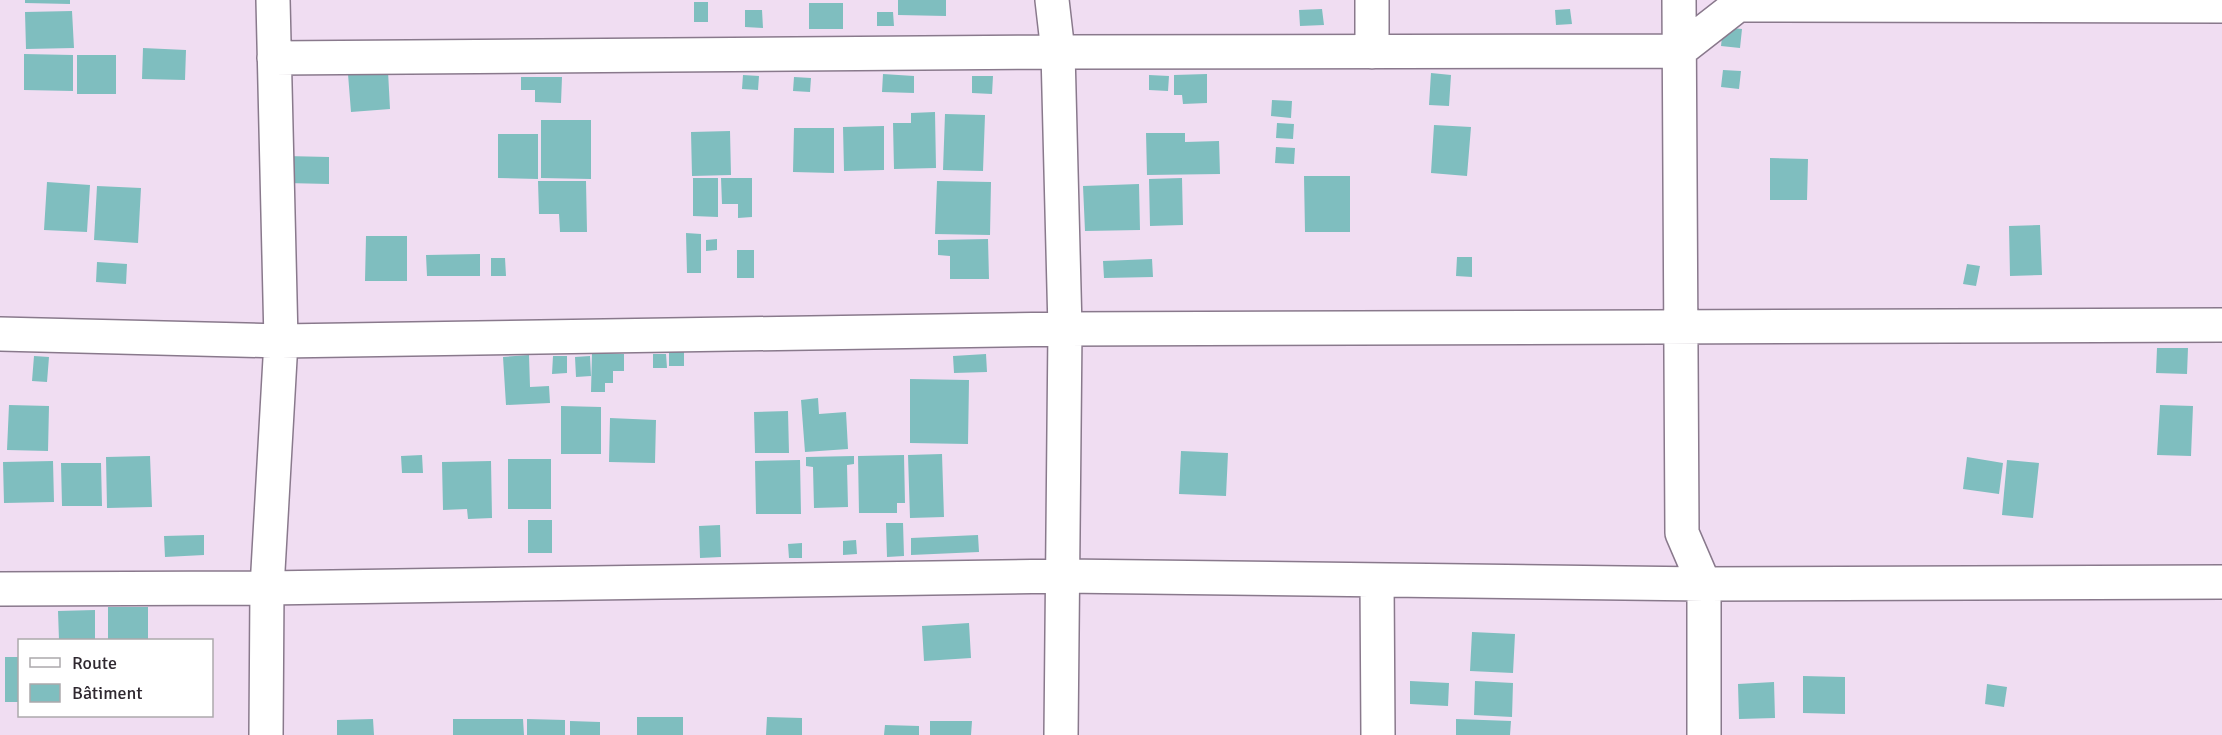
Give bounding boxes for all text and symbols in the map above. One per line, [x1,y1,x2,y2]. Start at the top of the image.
legend [18,639,213,717]
text: Route [72,652,117,674]
text: Bâtiment [72,682,143,704]

